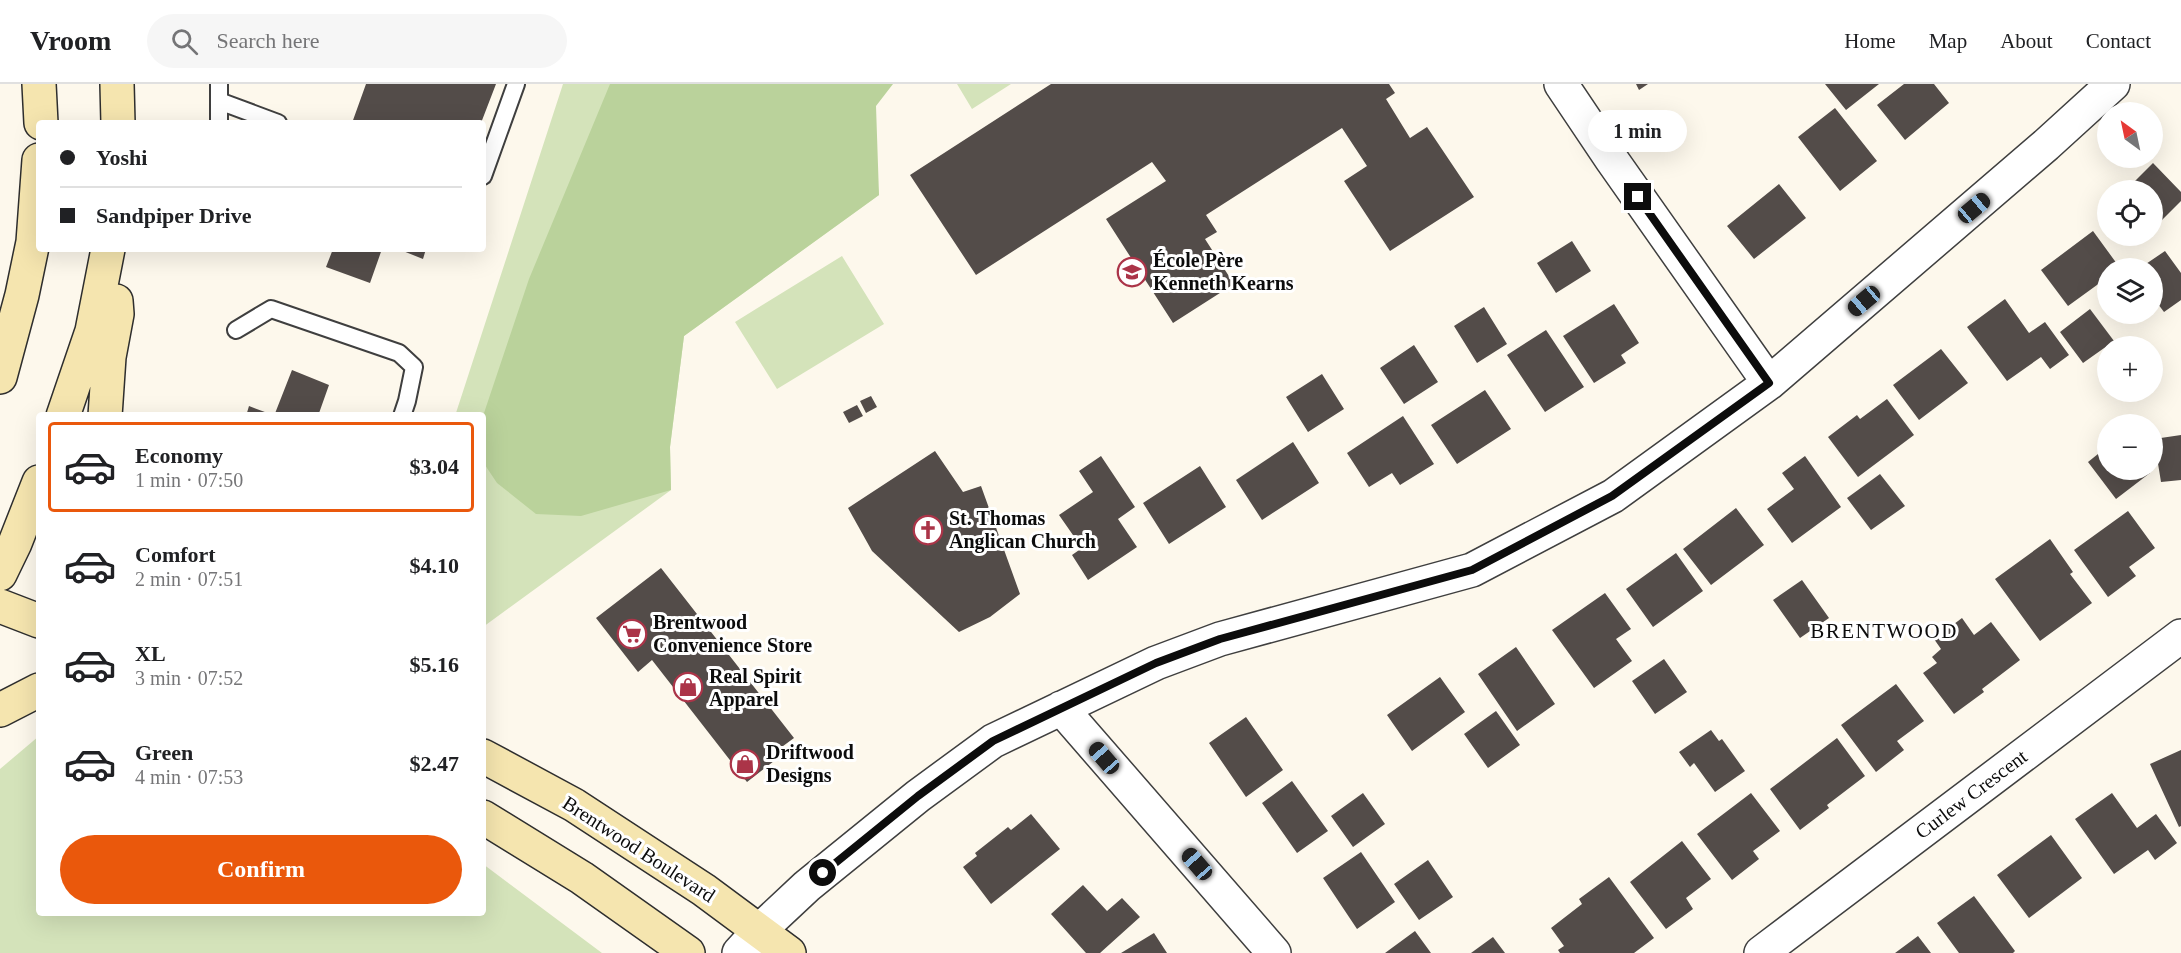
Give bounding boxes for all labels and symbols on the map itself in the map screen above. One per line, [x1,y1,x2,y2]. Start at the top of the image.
north arrow [2097,102,2163,168]
callout: 1 min [1588,110,1688,152]
route end [1624,183,1651,210]
car [1954,190,1994,226]
place label: École Père Kenneth Kearns [1153,249,1294,294]
school or university icon: École Père Kenneth Kearns [1116,256,1148,288]
car [1844,283,1884,319]
place label: St. Thomas Anglican Church [949,507,1096,553]
church icon: St. Thomas Anglican Church [912,514,944,546]
place label: Brentwood Convenience Store [653,611,812,656]
supermarket icon: Brentwood Convenience Store [616,618,648,650]
district label: BRENTWOOD [1810,619,1958,643]
place label: Real Spirit Apparel [709,665,802,711]
shop icon: Real Spirit Apparel [672,671,704,703]
car [1085,739,1123,777]
place label: Driftwood Designs [766,741,854,787]
street label: Curlew Crescent [1911,745,2031,843]
shop icon: Driftwood Designs [729,748,761,780]
street label: Brentwood Boulevard [559,792,719,906]
car [1178,845,1216,883]
route start [809,859,836,886]

